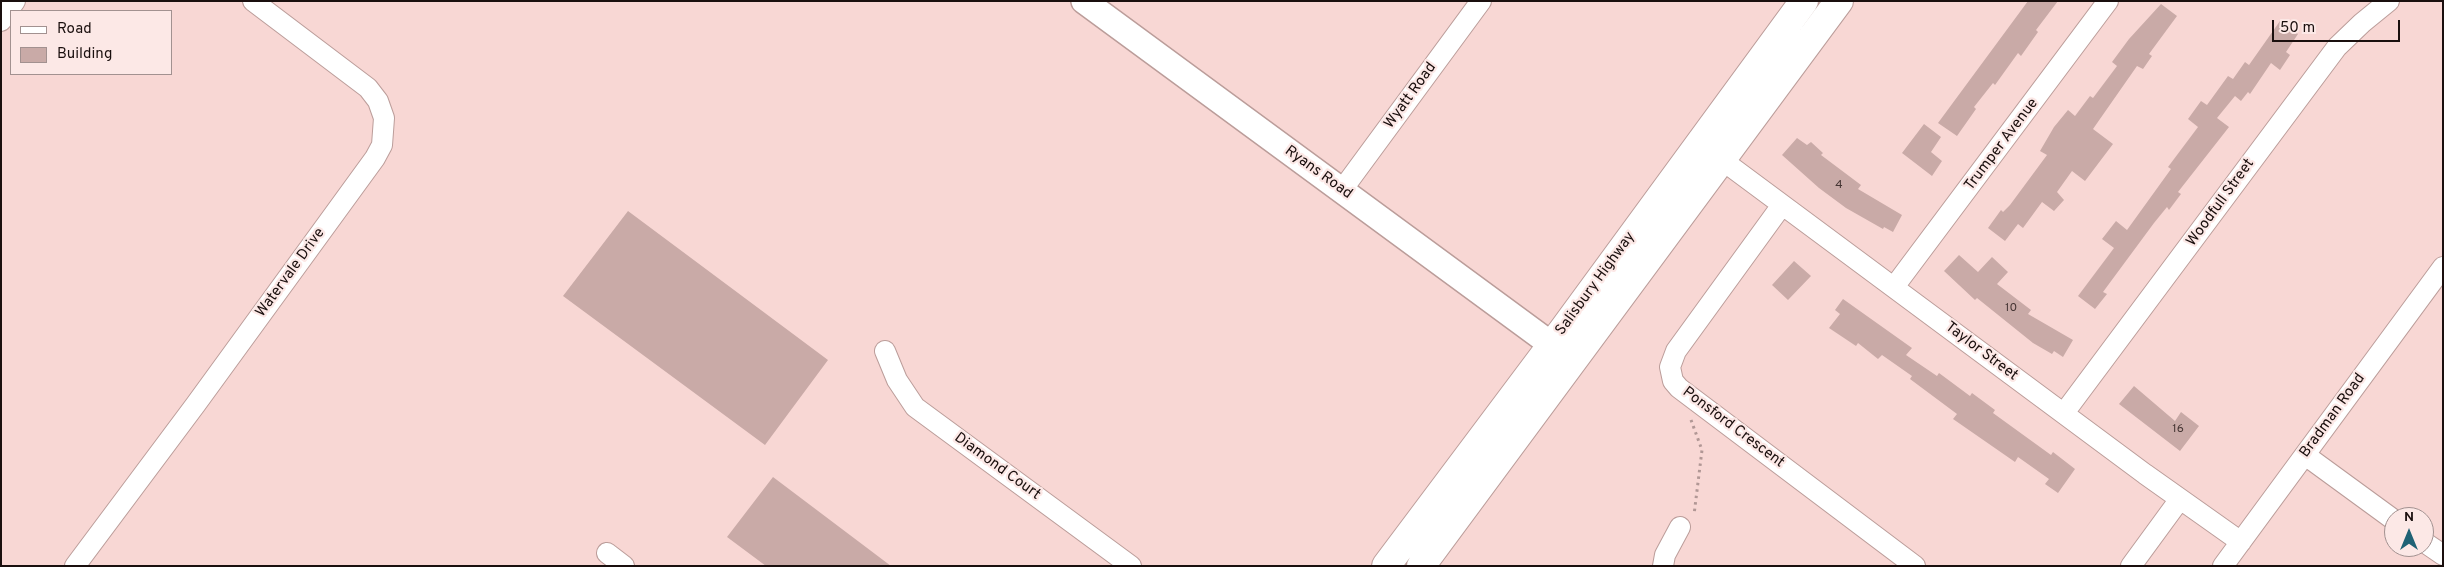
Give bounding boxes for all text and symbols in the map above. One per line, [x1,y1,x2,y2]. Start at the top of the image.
legend [10,10,172,75]
scale bar [2274,10,2402,42]
text: 50 m [2280,19,2315,38]
text: Road [57,20,92,39]
text: Building [57,45,112,64]
street label: Wyatt Road [1381,60,1441,132]
street label: Trumper Avenue [1961,95,2043,195]
street label: Ryans Road [1281,142,1355,204]
street label: Woodfull Street [2183,156,2259,250]
house number: 4 [1835,179,1843,193]
street label: Watervale Drive [253,225,329,321]
street label: Salisbury Highway [1552,229,1640,339]
house number: 10 [2005,302,2017,316]
street label: Taylor Street [1941,319,2021,385]
street label: Bradman Road [2296,370,2370,462]
street label: Ponsford Crescent [1678,384,1788,472]
house number: 16 [2172,423,2184,437]
street label: Diamond Court [950,430,1044,504]
north arrow [2384,507,2434,557]
text: N [2404,509,2414,526]

